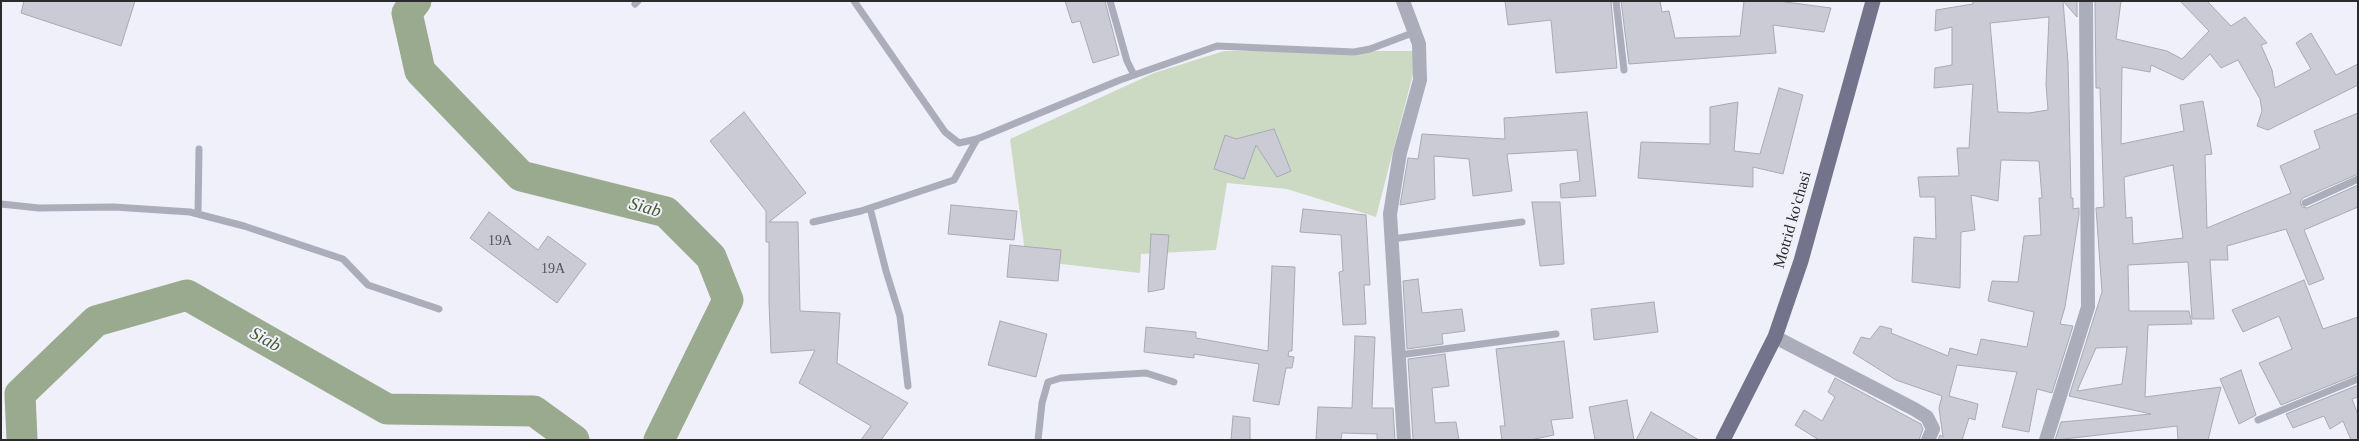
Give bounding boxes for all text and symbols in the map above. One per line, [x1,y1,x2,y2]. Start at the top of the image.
street label: Motrid ko'chasi [1770,169,1816,271]
water label: Siab [627,193,663,223]
house number: 19A [488,233,512,249]
house number: 19A [541,261,565,277]
water label: Siab [246,323,284,357]

